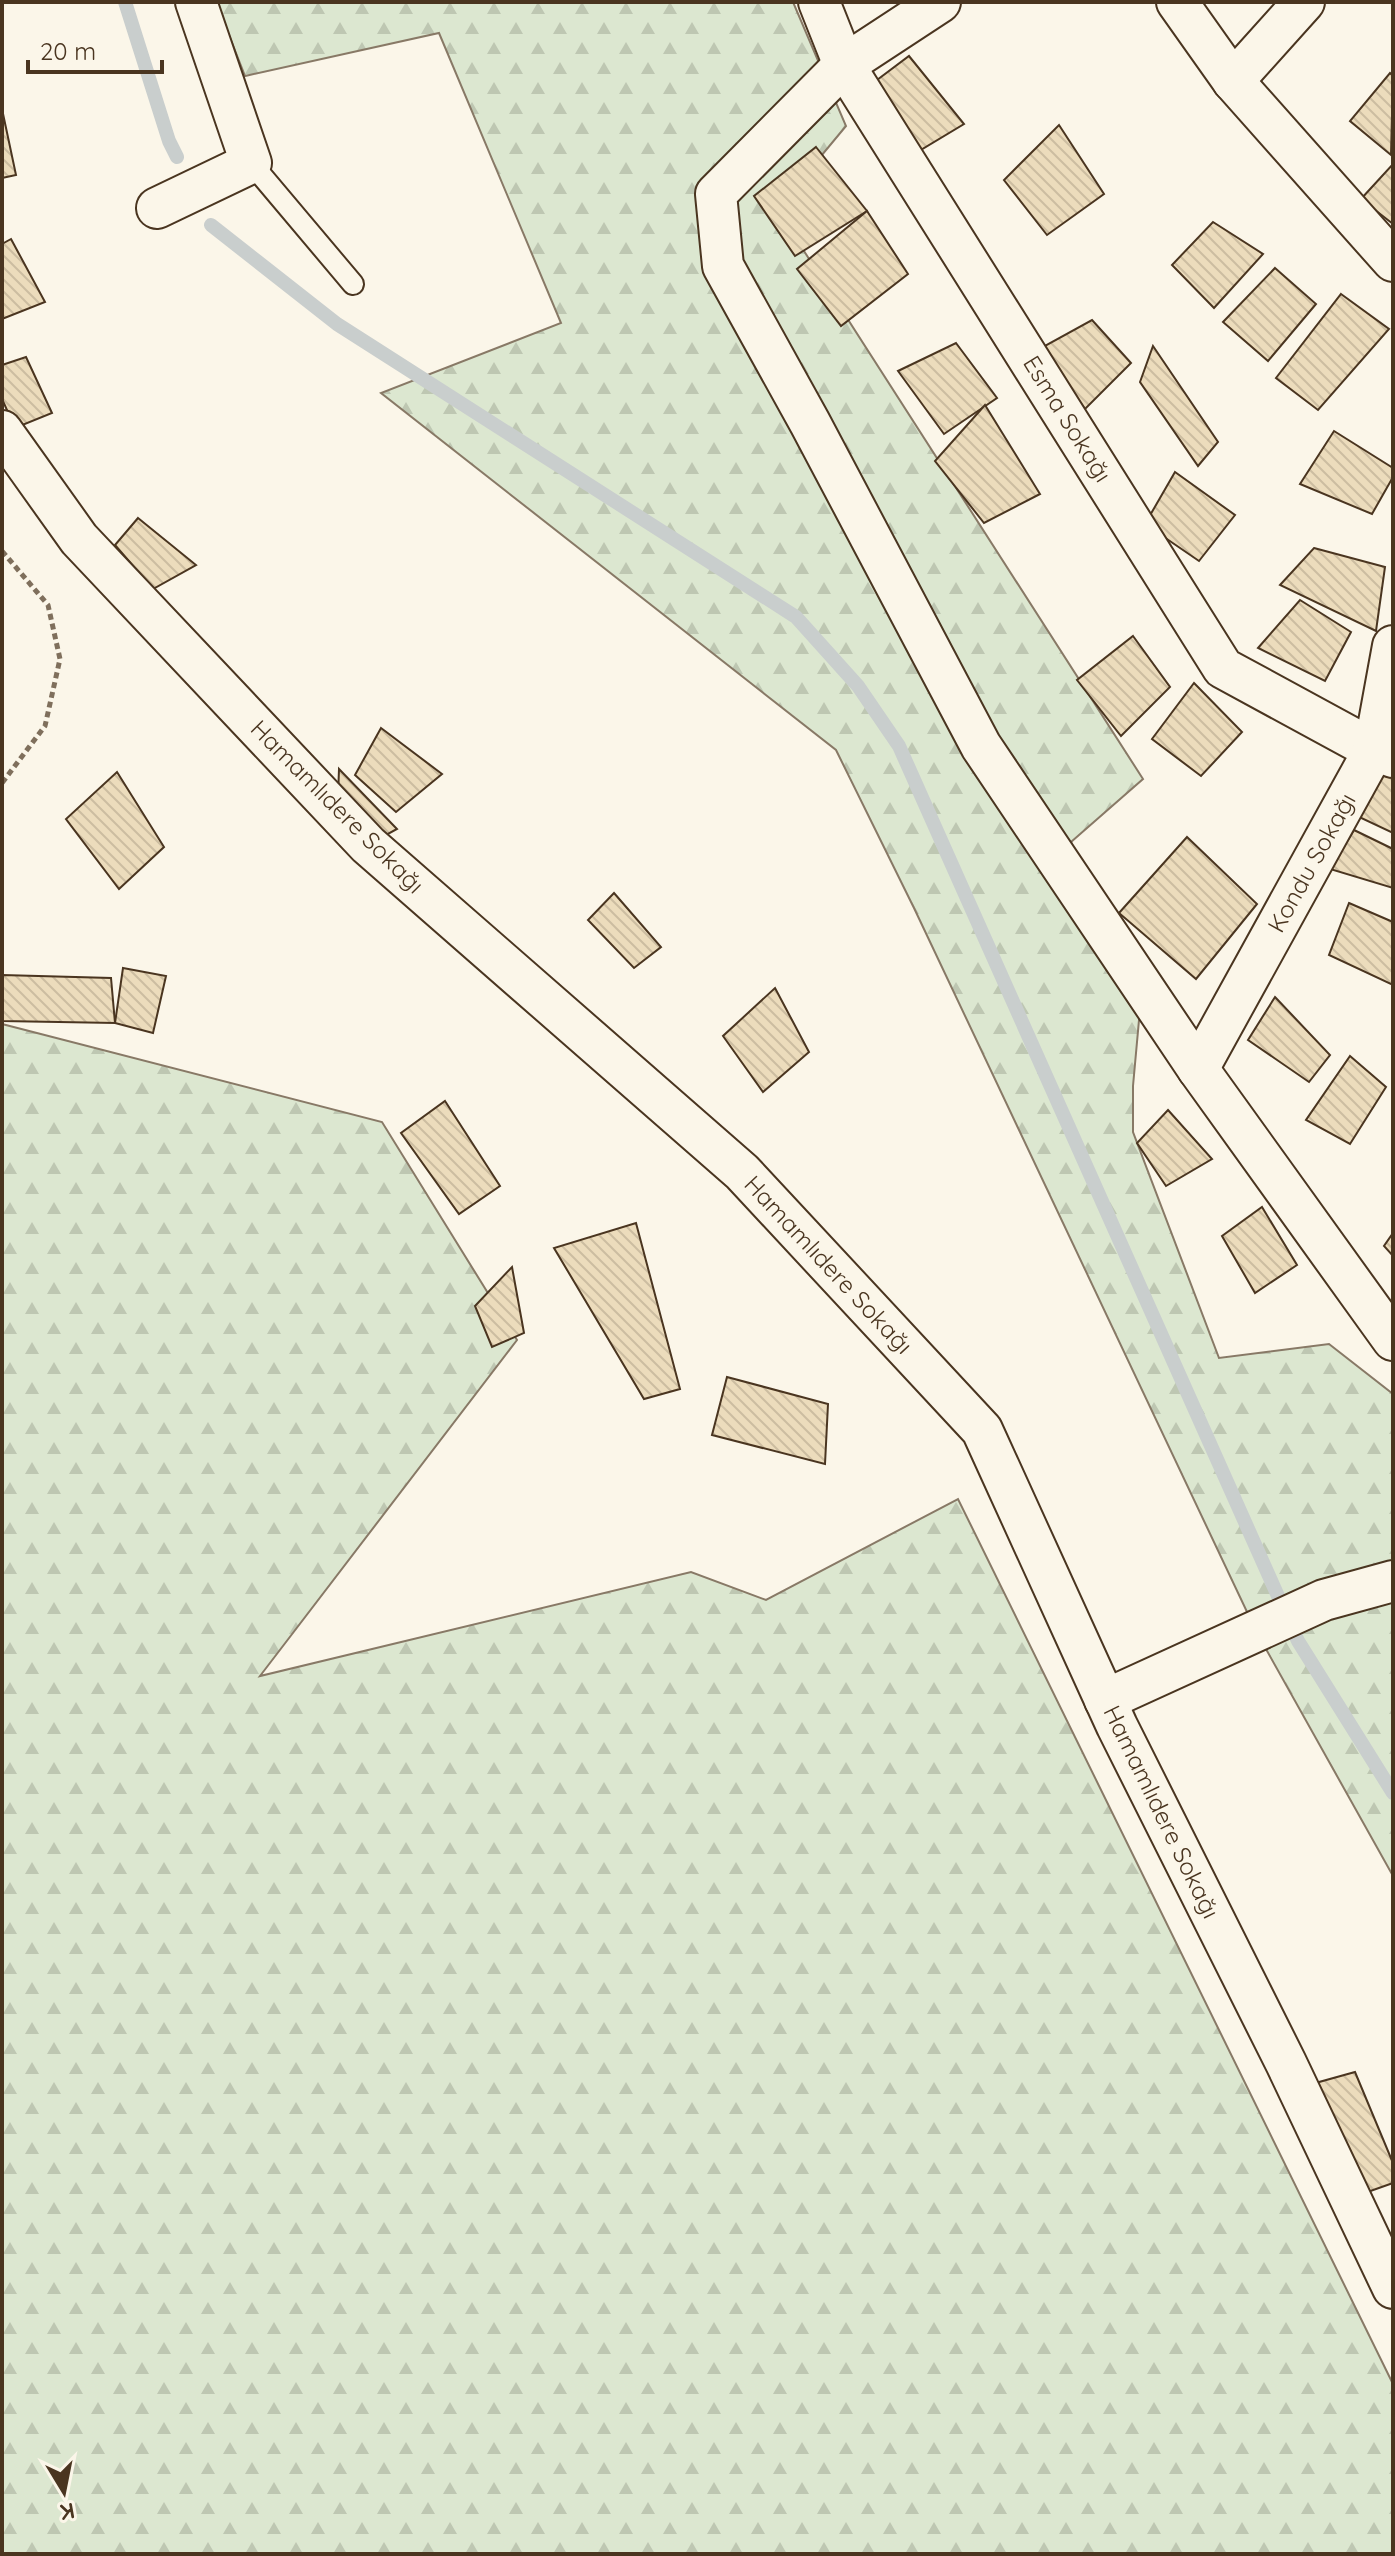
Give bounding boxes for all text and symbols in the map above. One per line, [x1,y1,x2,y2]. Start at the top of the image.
scale bar [28,24,162,74]
text: 20 m [40,36,96,66]
street label: Esma Sokağı [1017,350,1119,487]
street label: Hamamlıdere Sokağı [245,713,431,899]
street label: Kondu Sokağı [1261,788,1362,937]
street label: Hamamlıdere Sokağı [738,1169,919,1360]
street label: Hamamlıdere Sokağı [1097,1700,1226,1923]
north arrow [24,2452,104,2532]
text: K [58,2497,77,2527]

